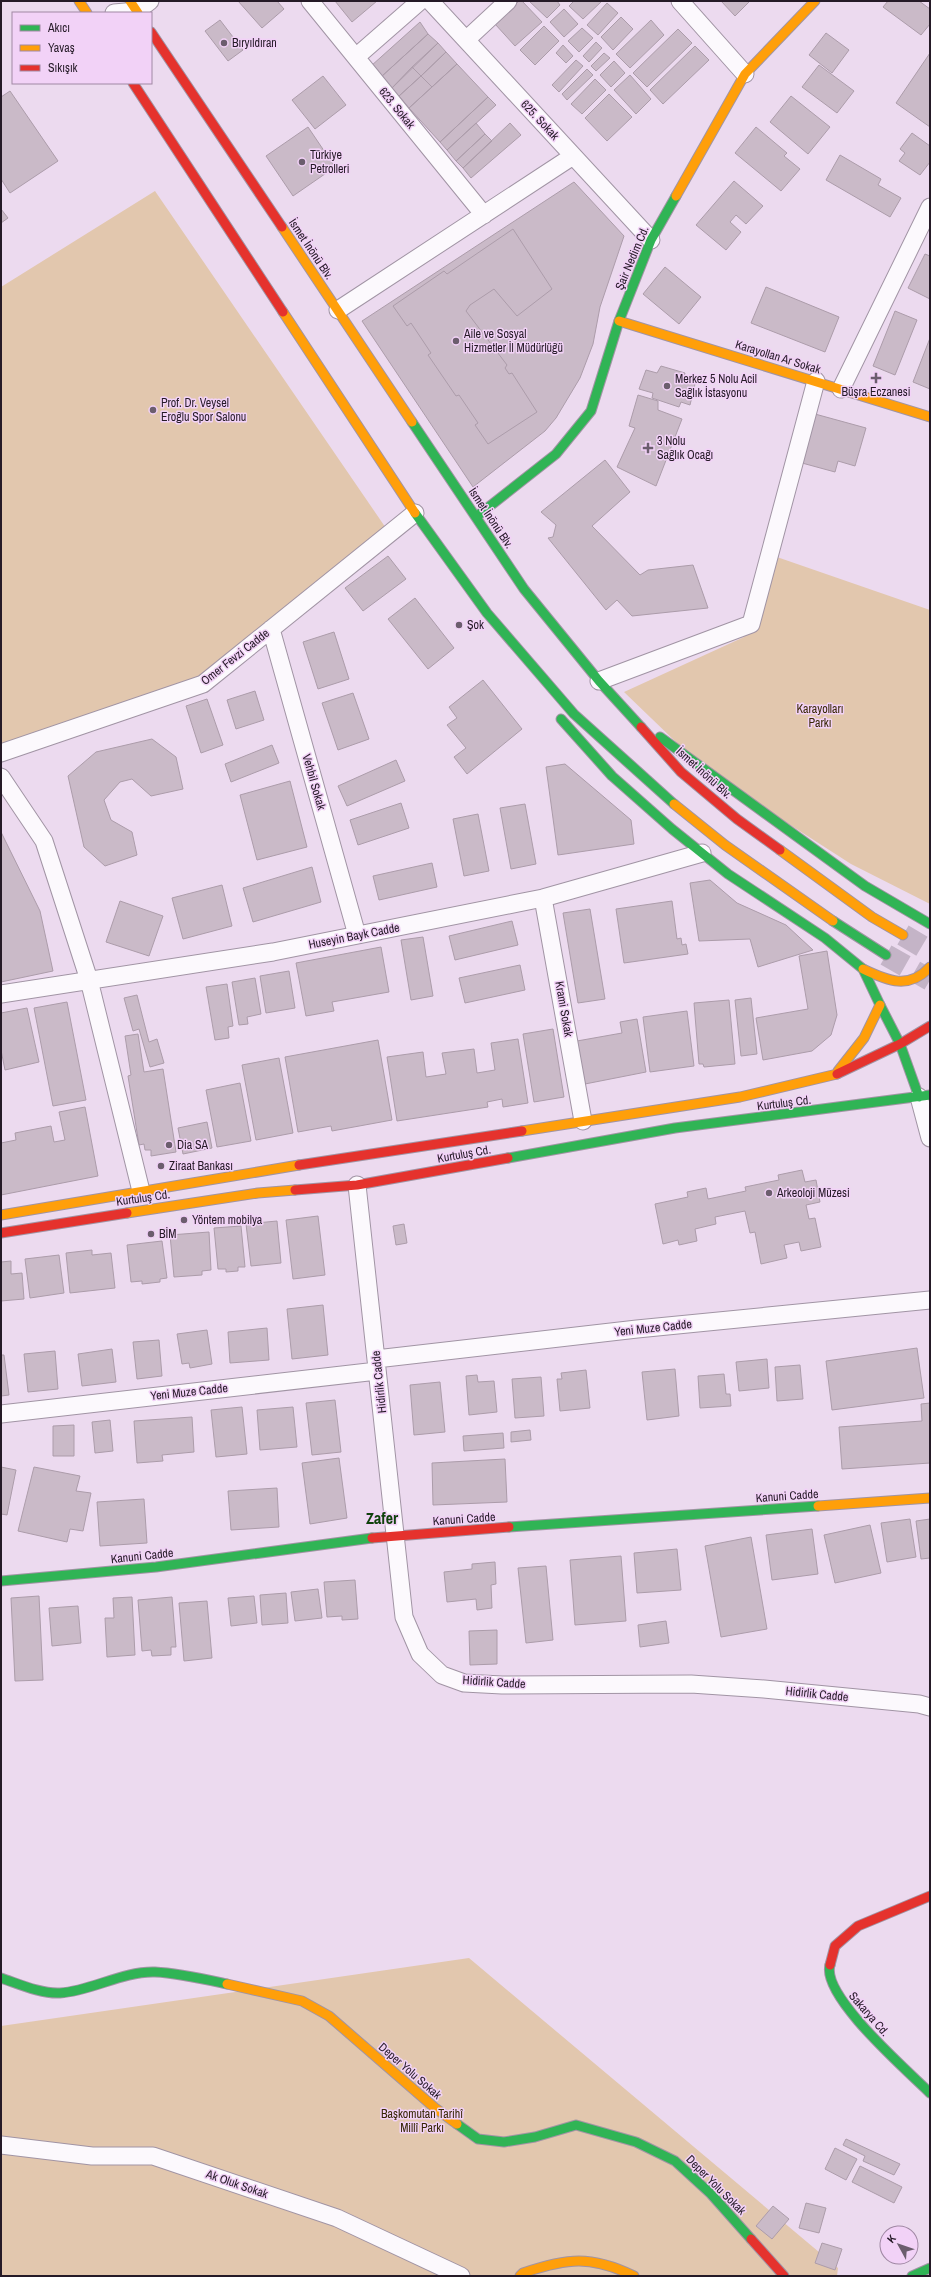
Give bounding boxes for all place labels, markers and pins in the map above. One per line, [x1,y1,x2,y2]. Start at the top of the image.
place label: Bıryıldıran [232,35,277,51]
marker: Bıryıldıran [219,38,229,48]
place label: Türkiye Petrolleri [310,147,349,177]
marker: Türkiye Petrolleri [297,157,307,167]
place label: Aile ve Sosyal Hizmetler İl Müdürlüğü [463,326,563,356]
marker: Aile ve Sosyal Hizmetler İl Müdürlüğü [451,336,461,346]
place label: Merkez 5 Nolu Acil Sağlık İstasyonu [675,371,757,401]
marker: Büşra Eczanesi [871,373,881,383]
marker: Merkez 5 Nolu Acil Sağlık İstasyonu [662,381,672,391]
place label: Büşra Eczanesi [842,384,910,400]
place label: Prof. Dr. Veysel Eroğlu Spor Salonu [161,395,246,425]
marker: Prof. Dr. Veysel Eroğlu Spor Salonu [148,405,158,415]
place label: 3 Nolu Sağlık Ocağı [657,433,713,463]
marker: 3 Nolu Sağlık Ocağı [642,442,654,454]
place label: Şok [467,617,484,633]
marker: Şok [454,620,464,630]
place label: Dia SA [177,1137,209,1153]
marker: Dia SA [164,1140,174,1150]
place label: Ziraat Bankası [169,1158,233,1174]
marker: Ziraat Bankası [156,1161,166,1171]
place label: Arkeoloji Müzesi [776,1185,850,1201]
marker: Arkeoloji Müzesi [764,1188,774,1198]
place label: Yöntem mobilya [192,1212,263,1228]
marker: Yöntem mobilya [179,1215,189,1225]
place label: BİM [159,1226,177,1242]
marker: BİM [146,1229,156,1239]

